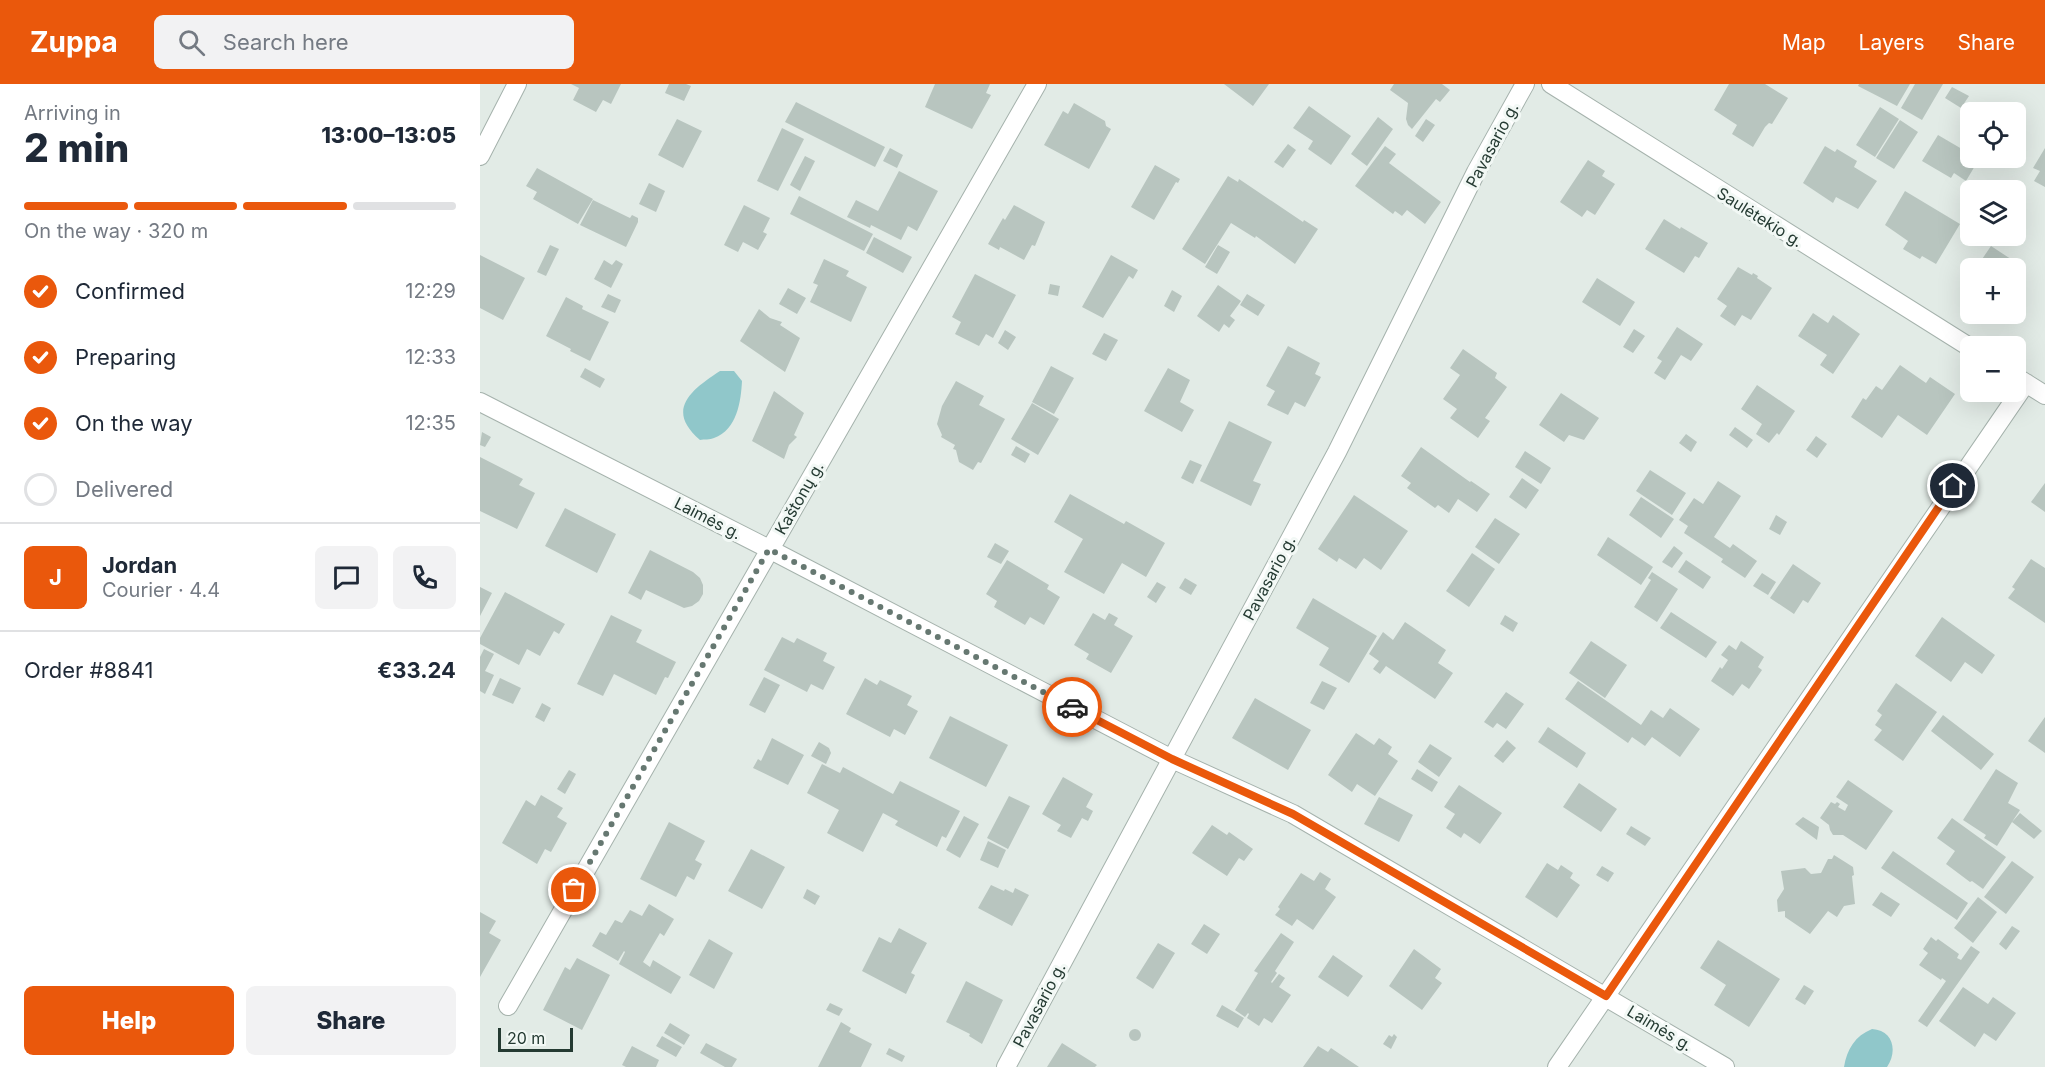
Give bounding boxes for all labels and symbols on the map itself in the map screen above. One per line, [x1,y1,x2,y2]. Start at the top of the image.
street label: Pavasario g. [1461,99,1523,191]
street label: Saulėtekio g. [1713,183,1807,251]
street label: Kaštonų g. [770,458,828,538]
pin [1927,460,1978,511]
street label: Laimės g. [671,493,745,543]
street label: Pavasario g. [1238,532,1300,624]
courier [1042,677,1102,737]
pin [548,864,599,915]
street label: Pavasario g. [1008,959,1070,1051]
street label: Laimės g. [1624,1001,1696,1055]
scale bar [498,1025,573,1052]

